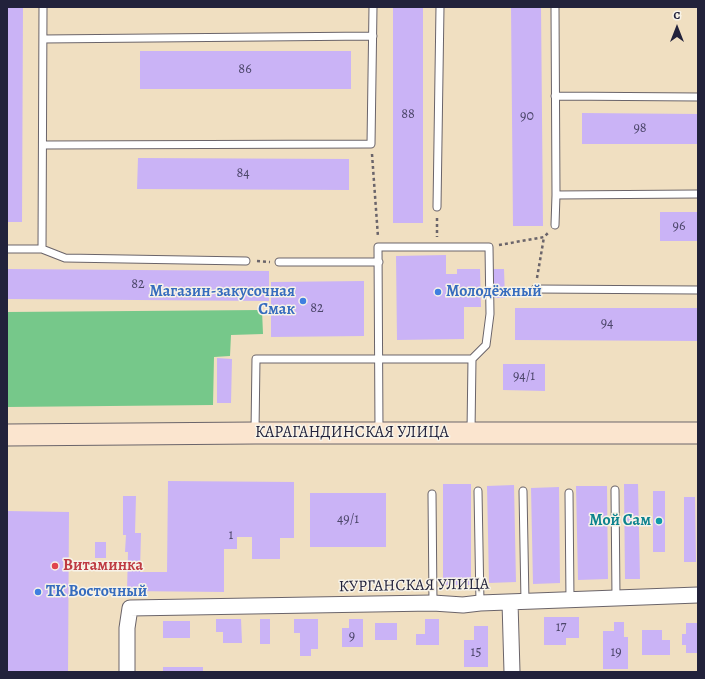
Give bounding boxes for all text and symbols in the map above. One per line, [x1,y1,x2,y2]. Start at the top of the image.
north arrow [657,8,697,48]
text: С [674,8,680,23]
house number: 86 [238,62,252,78]
house number: 88 [401,107,415,123]
house number: 90 [520,109,534,125]
house number: 98 [633,121,647,137]
house number: 84 [236,166,250,182]
house number: 96 [673,219,685,235]
house number: 82 [131,277,145,293]
place label: Магазин-закусочная Смак [149,282,295,320]
place label: Молодёжный [446,282,542,302]
marker: Молодёжный [433,287,443,297]
marker: Магазин-закусочная Смак [298,296,308,306]
house number: 82 [310,301,324,317]
house number: 94 [601,316,613,332]
house number: 94/1 [513,369,535,385]
street label: КАРАГАНДИНСКАЯ УЛИЦА [255,423,449,443]
place label: Мой Cам [589,511,651,531]
house number: 49/1 [337,512,359,528]
marker: Мой Cам [654,516,664,526]
house number: 1 [229,528,233,544]
place label: Витаминка [63,556,143,576]
marker: Витаминка [50,561,60,571]
street label: КУРГАНСКАЯ УЛИЦА [338,575,490,597]
place label: ТК Восточный [46,582,147,602]
marker: ТК Восточный [33,587,43,597]
house number: 17 [556,620,566,636]
house number: 9 [349,629,355,645]
house number: 15 [471,645,481,661]
house number: 19 [610,645,622,661]

